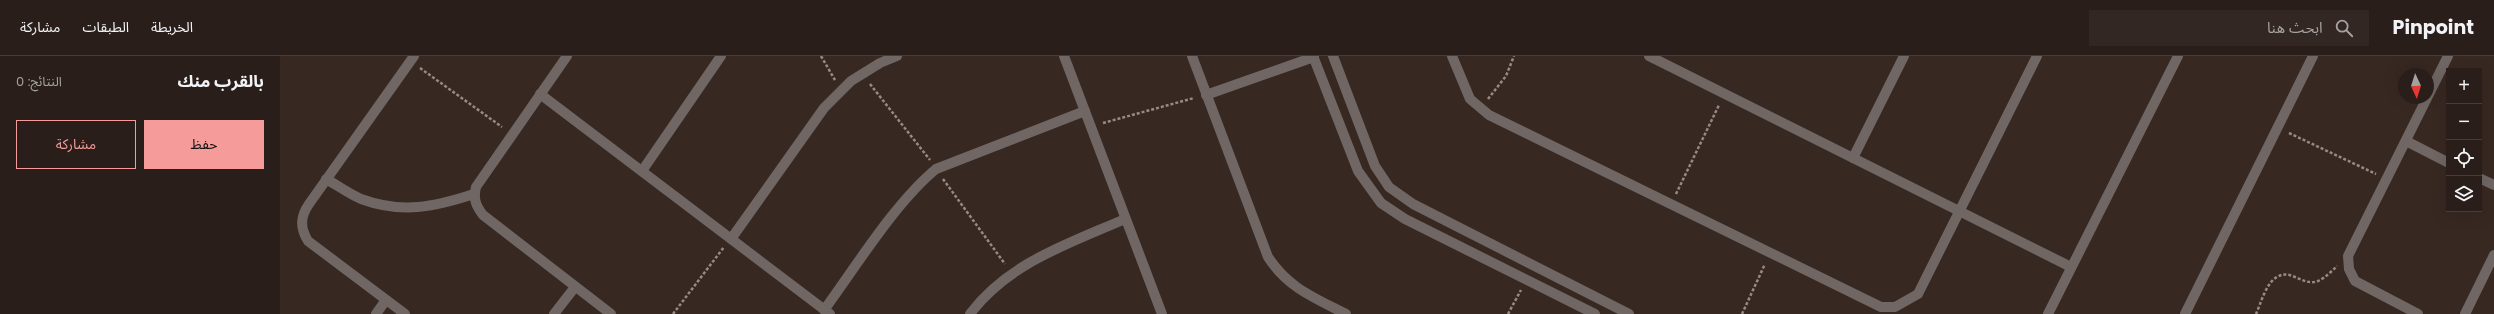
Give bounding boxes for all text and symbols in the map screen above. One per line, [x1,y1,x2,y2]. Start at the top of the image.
search box [2089,10,2369,46]
text: Pinpoint [2393,14,2474,41]
text: مشاركة [20,17,60,37]
text: الطبقات [82,17,129,37]
text: الخريطة [151,17,193,37]
text: ابحث هنا [2267,17,2323,38]
icon: search [2333,17,2355,39]
north arrow [2398,68,2434,104]
map controls [2446,68,2482,212]
button: + [2446,68,2482,104]
text: بالقرب منك [178,69,264,93]
text: النتائج: 0 [16,72,62,91]
button: − [2446,104,2482,140]
button: مشاركة [16,120,136,169]
button: حفظ [144,120,264,169]
button: locate [2446,140,2482,176]
button: layers [2446,176,2482,212]

